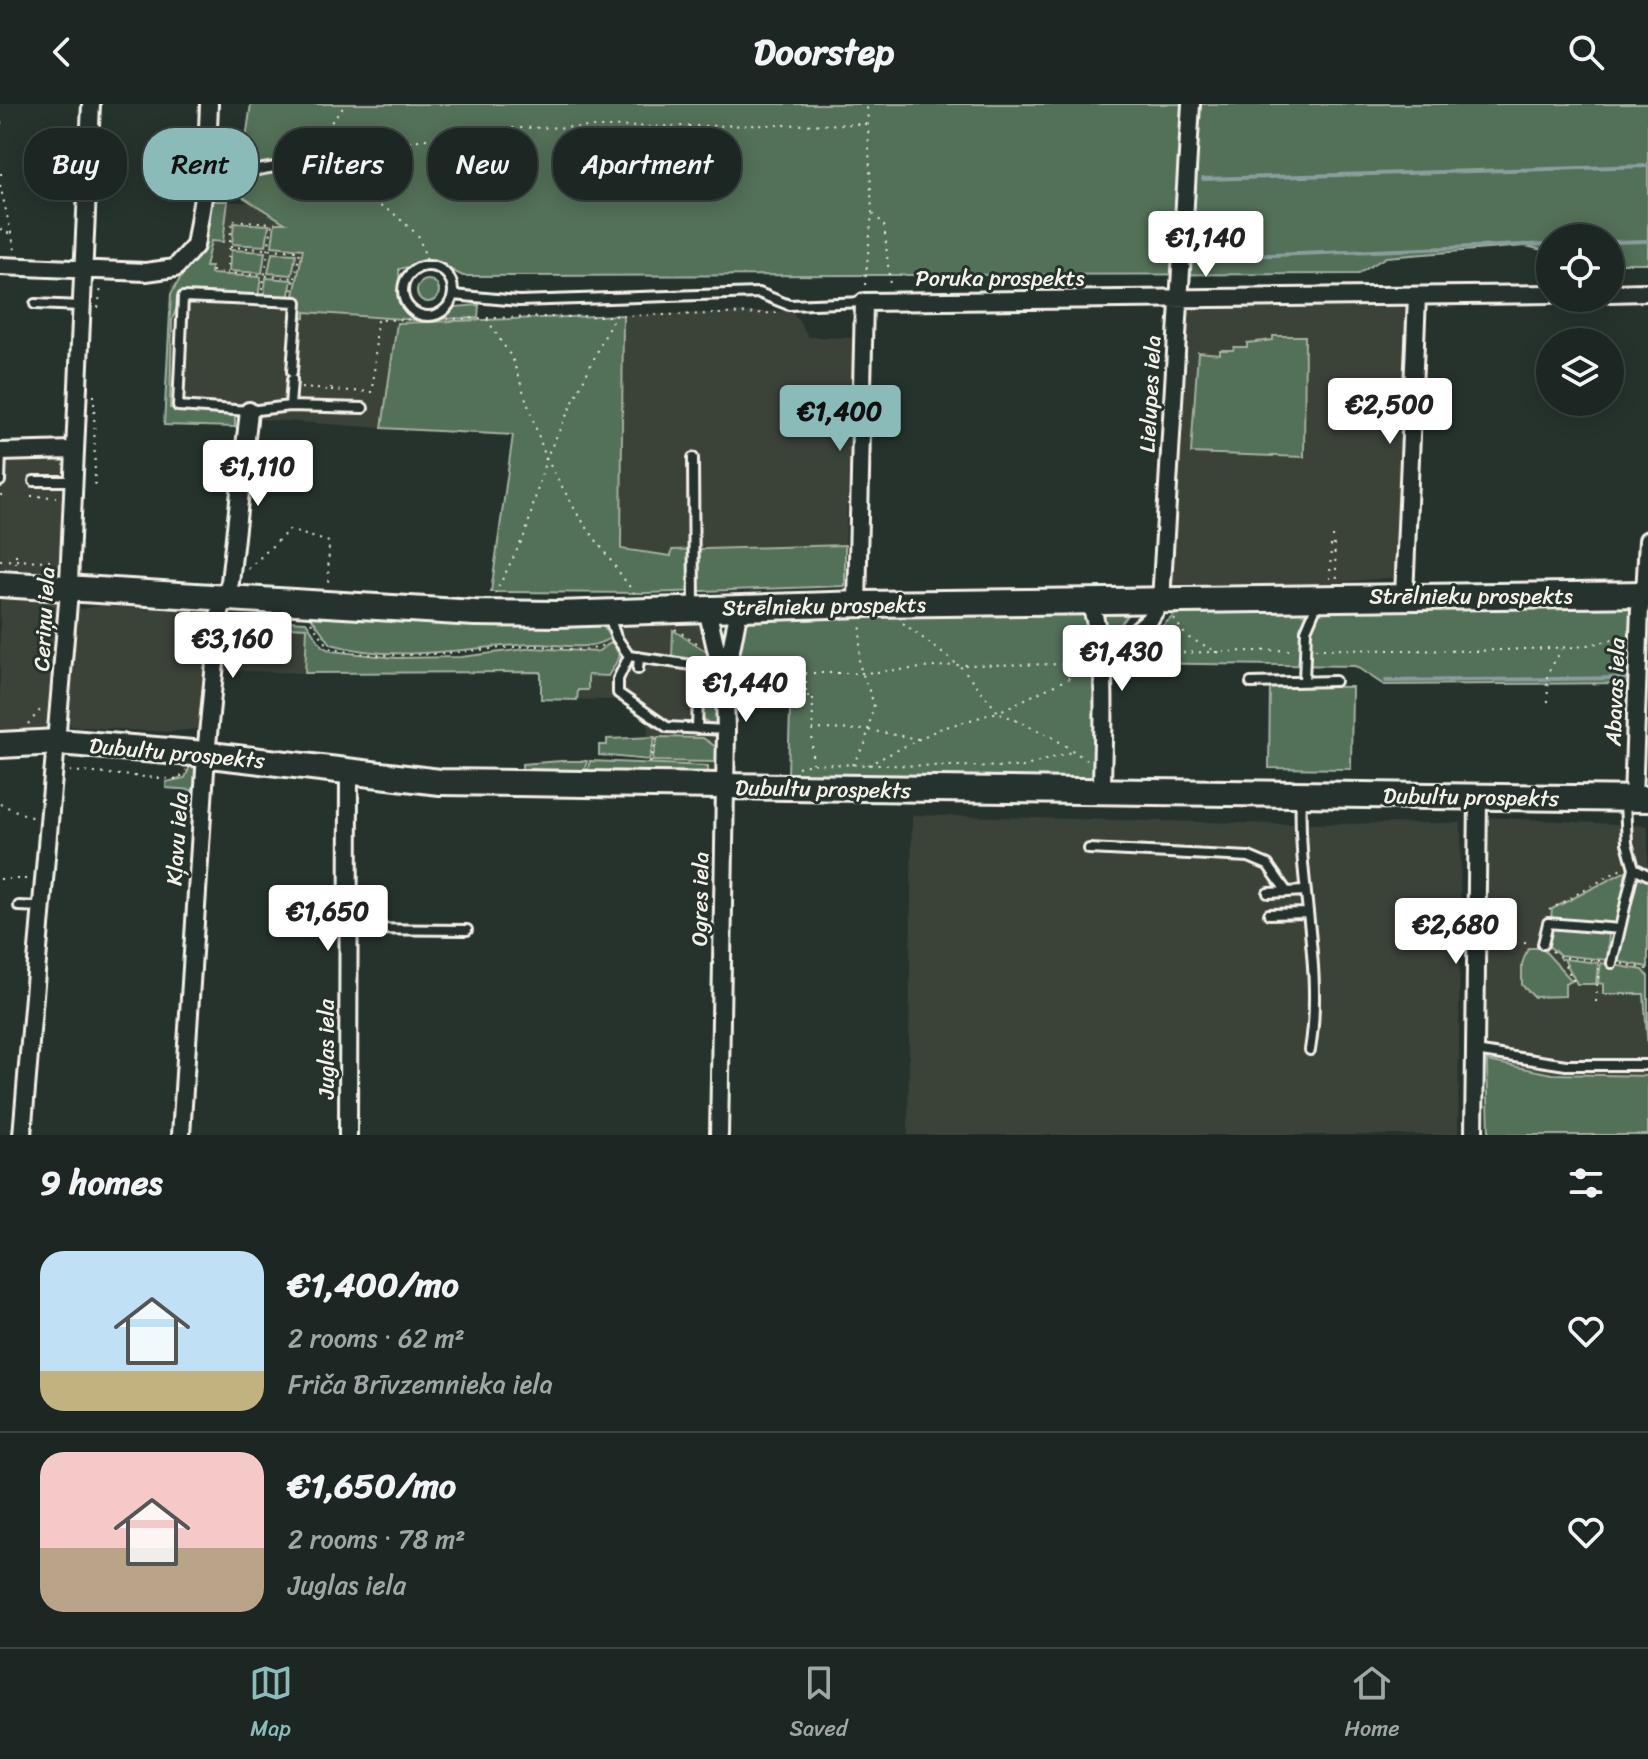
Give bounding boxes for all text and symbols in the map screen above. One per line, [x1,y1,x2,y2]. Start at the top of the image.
text: Doorstep [754,20,894,84]
icon: back [40,30,84,74]
icon: search [1564,30,1608,74]
chip: Buy [24,128,127,200]
chip: Rent [143,128,258,200]
chip: Filters [274,128,412,200]
chip: New [428,128,537,200]
chip: Apartment [553,128,741,200]
pin: €1,140 [1141,211,1271,279]
text: €1,140 [1166,214,1246,260]
map controls [1536,224,1624,416]
button: locate [1536,224,1624,312]
street label: Poruka prospekts [916,259,1084,298]
button: layers [1536,328,1624,416]
street label: Lielupes iela [1127,334,1173,454]
pin: €2,500 [1325,378,1455,446]
text: €2,500 [1346,381,1434,427]
pin: €1,400 [775,385,905,453]
text: €1,400 [798,388,882,434]
pin: €1,110 [193,440,323,508]
text: €1,110 [221,443,295,489]
street label: Ceriņu iela [22,566,66,672]
street label: Strēlnieku prospekts [1369,577,1573,616]
street label: Strēlnieku prospekts [722,585,926,627]
pin: €3,160 [168,612,298,680]
text: €3,160 [193,615,273,661]
pin: €1,430 [1057,625,1187,693]
text: €1,430 [1081,628,1163,674]
street label: Abavas iela [1594,636,1636,748]
pin: €1,440 [681,656,811,724]
text: €1,440 [704,659,788,705]
street label: Dubultu prospekts [88,726,267,780]
street label: Dubultu prospekts [735,768,912,810]
street label: Dubultu prospekts [1383,776,1560,818]
street label: Kļavu iela [154,790,200,887]
street label: Ogres iela [680,851,720,947]
pin: €1,650 [263,885,393,953]
text: €1,650 [287,888,369,934]
pin: €2,680 [1391,898,1521,966]
text: €2,680 [1413,901,1499,947]
street label: Juglas iela [307,998,346,1100]
text: 9 homes [40,1153,162,1213]
icon: filters [1564,1161,1608,1205]
text: €1,400/mo [288,1255,459,1315]
icon: home [104,1283,200,1379]
icon: heart [1564,1309,1608,1353]
text: 2 rooms · 62 m² [288,1315,465,1361]
text: Friča Brīvzemnieka iela [288,1361,553,1407]
text: €1,650/mo [288,1456,456,1516]
icon: home [104,1484,200,1580]
icon: heart [1564,1510,1608,1554]
text: 2 rooms · 78 m² [288,1516,465,1562]
text: Juglas iela [288,1562,406,1608]
tab: Map [249,1661,293,1748]
tab: Saved [790,1661,848,1748]
tab: Home [1345,1661,1399,1748]

